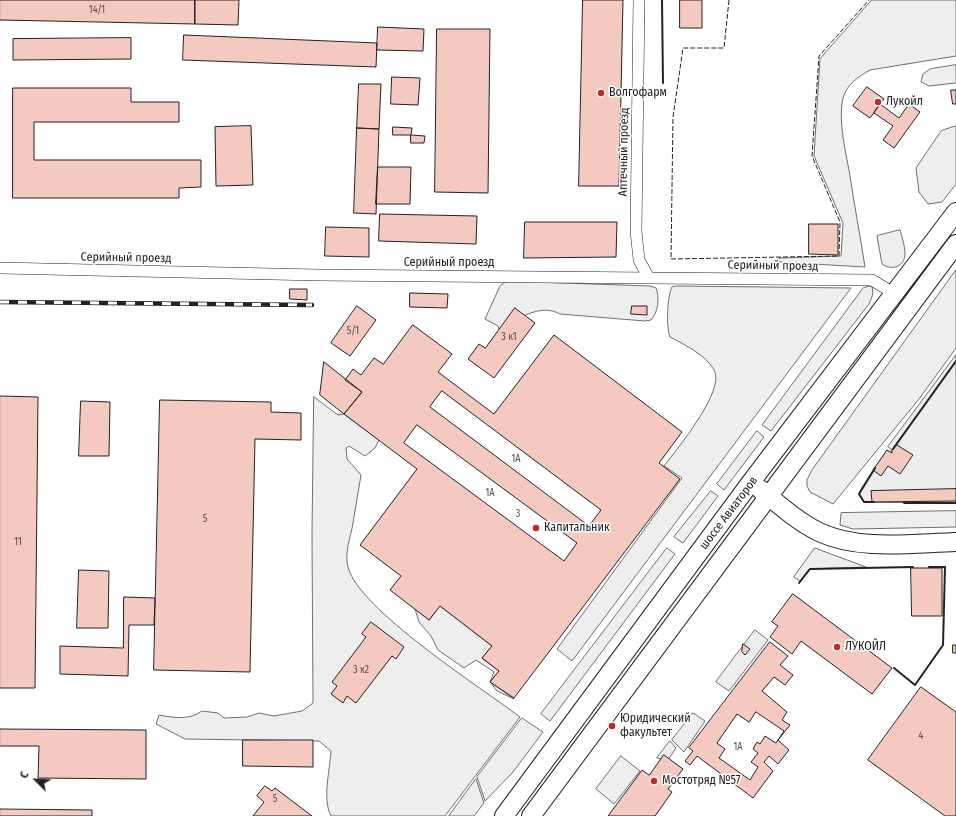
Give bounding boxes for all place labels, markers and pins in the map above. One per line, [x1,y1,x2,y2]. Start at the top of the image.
place label: Волгофарм [609,86,667,100]
marker: Волгофарм [596,88,606,98]
place label: Лукойл [886,95,923,109]
marker: Лукойл [873,97,883,107]
place label: Капитальник [544,521,610,535]
marker: Капитальник [531,523,541,533]
place label: ЛУКОЙЛ [845,640,886,654]
marker: ЛУКОЙЛ [832,642,842,652]
place label: Юридический факультет [620,712,691,740]
marker: Юридический факультет [607,721,617,731]
place label: Мостотряд №57 [662,774,741,788]
marker: Мостотряд №57 [649,776,659,786]

